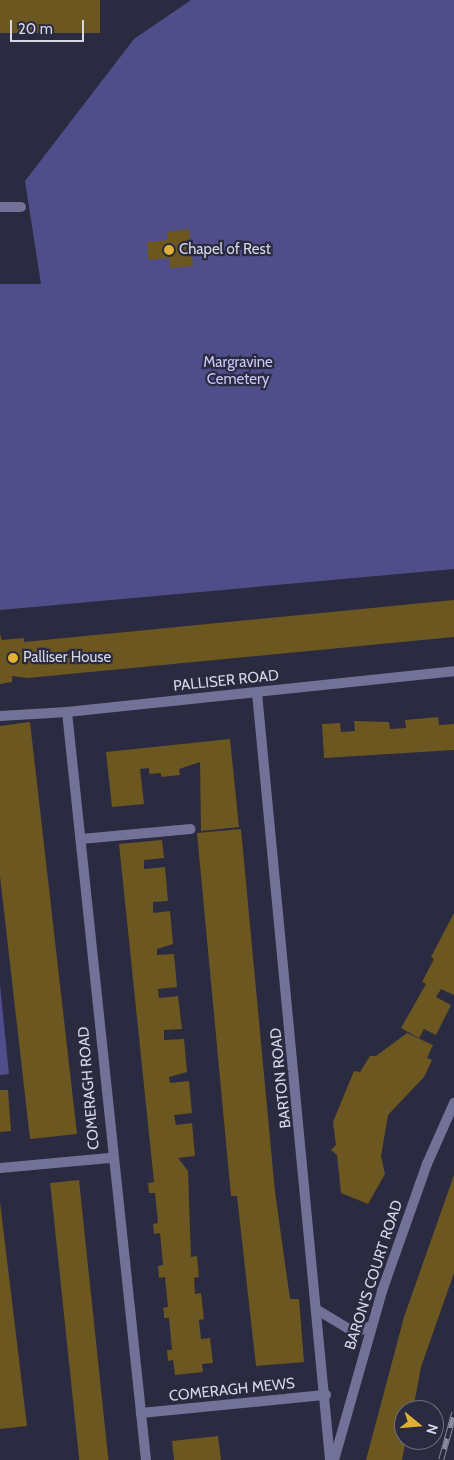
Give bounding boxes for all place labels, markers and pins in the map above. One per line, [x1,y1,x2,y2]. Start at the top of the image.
place label: Chapel of Rest [179,241,271,259]
marker: Chapel of Rest [163,244,175,256]
place label: Palliser House [23,649,111,667]
marker: Palliser House [7,652,19,664]

